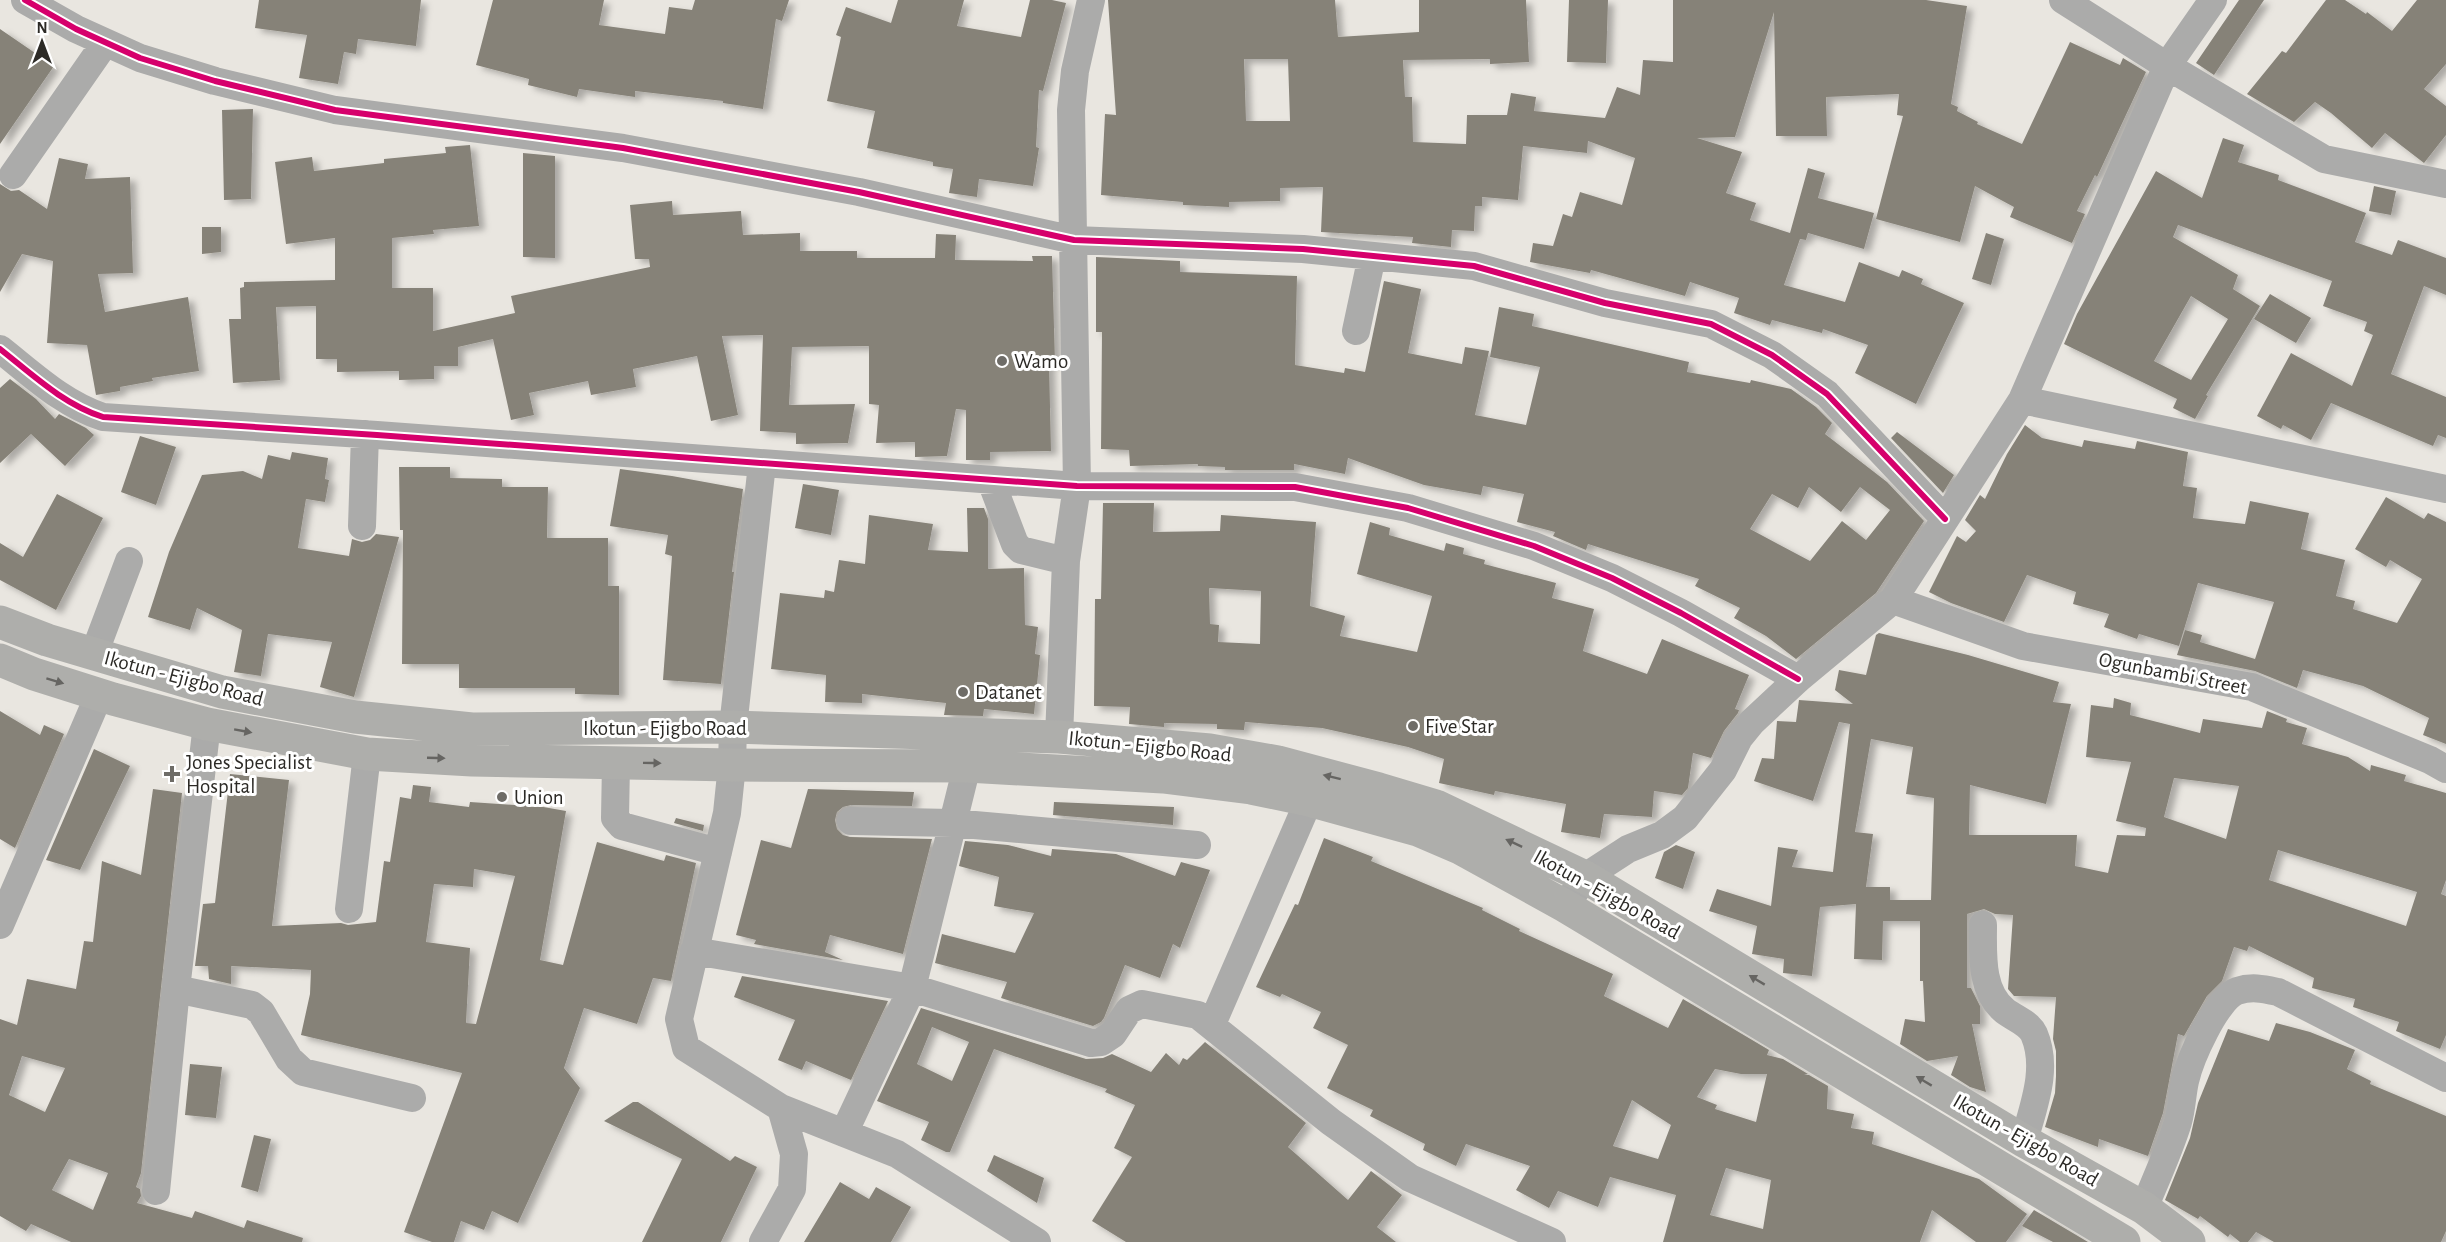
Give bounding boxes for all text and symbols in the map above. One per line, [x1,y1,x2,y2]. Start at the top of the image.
north arrow [12,12,72,72]
text: N [36,20,48,36]
place label: Wamo [1014,351,1068,372]
marker: Wamo [995,354,1009,368]
street label: Ikotun - Ejigbo Road [102,647,266,710]
street label: Ogunbambi Street [2097,649,2249,698]
one-way arrow [46,677,64,686]
place label: Datanet [975,682,1042,703]
marker: Datanet [956,685,970,699]
place label: Five Star [1425,716,1494,737]
street label: Ikotun - Ejigbo Road [583,718,747,739]
marker: Five Star [1406,719,1420,733]
one-way arrow [233,727,252,736]
street label: Ikotun - Ejigbo Road [1067,727,1233,766]
place label: Jones Specialist Hospital [186,752,312,797]
one-way arrow [426,754,445,763]
one-way arrow [642,759,661,768]
marker: Jones Specialist Hospital [163,765,181,783]
one-way arrow [1322,772,1341,782]
place label: Union [514,787,564,808]
marker: Union [495,790,509,804]
one-way arrow [1506,839,1523,848]
street label: Ikotun - Ejigbo Road [1530,846,1684,943]
one-way arrow [1749,975,1765,986]
one-way arrow [1916,1076,1932,1087]
street label: Ikotun - Ejigbo Road [1950,1090,2102,1191]

